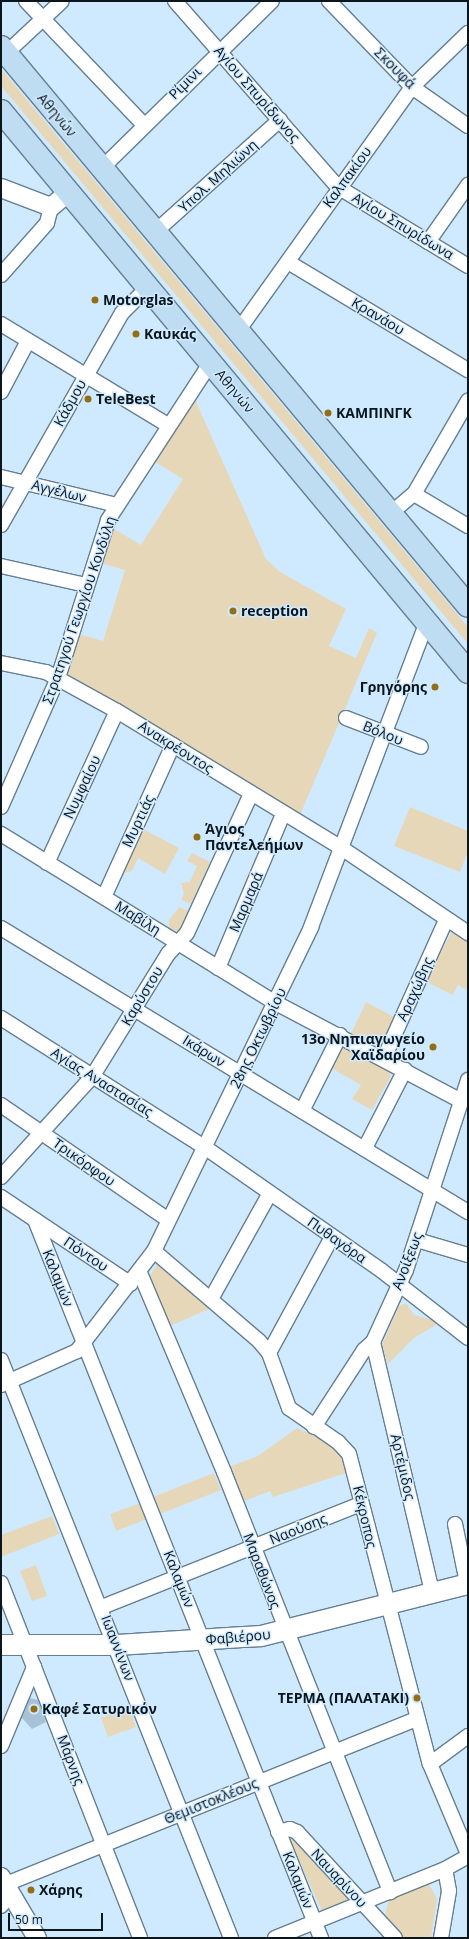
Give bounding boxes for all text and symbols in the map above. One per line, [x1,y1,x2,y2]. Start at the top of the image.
street label: Αγίου Σπυρίδωνος [211,42,303,146]
street label: Σκουφά [371,44,419,92]
street label: Ρίμινι [165,63,205,103]
street label: Αθηνών [34,90,80,140]
street label: Υπολ. Μηλιώνη [175,136,261,216]
street label: Καλπακίου [319,143,375,211]
street label: Αγίου Σπυρίδωνα [349,189,457,263]
place label: Motorglas [103,292,174,308]
street label: Κρανάου [349,294,407,338]
marker: Motorglas [90,295,100,305]
place label: Καυκάς [144,326,196,342]
marker: Καυκάς [131,329,141,339]
street label: Αθηνών [212,366,258,416]
street label: Κάδμου [50,377,90,429]
place label: TeleBest [96,391,156,407]
marker: TeleBest [83,394,93,404]
place label: ΚΑΜΠΙΝΓΚ [336,405,412,421]
marker: ΚΑΜΠΙΝΓΚ [323,408,333,418]
street label: Αγγέλων [30,476,88,506]
street label: Στρατηγού Γεωργίου Κονδύλη [39,514,119,706]
place label: reception [241,603,308,619]
marker: reception [228,606,238,616]
place label: Γρηγόρης [360,679,427,695]
marker: Γρηγόρης [430,682,440,692]
street label: Ανακρέοντος [135,717,217,777]
street label: Βόλου [360,717,406,749]
street label: Νυμφαίου [60,753,104,821]
street label: Μυρτιάς [119,792,157,850]
place label: Άγιος Παντελεήμων [205,821,303,854]
marker: Άγιος Παντελεήμων [192,832,202,842]
street label: Μαρμαρά [226,869,266,935]
street label: Μαβίλη [112,897,164,939]
street label: Αραχώβης [393,954,437,1024]
street label: Καρύστου [118,963,166,1029]
street label: 28ης Οκτωβρίου [226,985,290,1091]
place label: 13ο Νηπιαγωγείο Χαϊδαρίου [301,1031,425,1064]
street label: Ικάρων [180,1032,228,1070]
marker: 13ο Νηπιαγωγείο Χαϊδαρίου [428,1042,438,1052]
street label: Αγίας Αναστασίας [48,1044,156,1120]
street label: Τρικόρφου [50,1134,118,1190]
street label: Πυθαγόρα [304,1214,370,1266]
street label: Ανοίξεως [388,1230,426,1292]
street label: Πόντου [61,1233,111,1275]
street label: Καλαμών [39,1247,77,1309]
street label: Αρτέμιδος [387,1432,419,1502]
street label: Κέκροπος [350,1484,380,1550]
street label: Ναούσης [267,1510,329,1548]
street label: Μαραθώνος [240,1531,284,1611]
street label: Καλαμών [160,1548,198,1610]
street label: Ιωαννίνων [98,1613,138,1683]
street label: Φαβιέρου [205,1626,271,1648]
place label: ΤΕΡΜΑ (ΠΑΛΑΤΑΚΙ) [278,1690,409,1706]
marker: ΤΕΡΜΑ (ΠΑΛΑΤΑΚΙ) [412,1693,422,1703]
place label: Καφέ Σατυρικόν [42,1701,157,1717]
marker: Καφέ Σατυρικόν [29,1704,39,1714]
street label: Μάρνης [54,1732,88,1788]
street label: Θεμιστοκλέους [162,1775,260,1827]
street label: Ναυαρίνου [308,1845,370,1911]
street label: Καλαμών [279,1849,317,1911]
place label: Χάρης [39,1882,82,1898]
marker: Χάρης [26,1885,36,1895]
scale bar [10,1905,105,1931]
text: 50 m [15,1911,43,1928]

